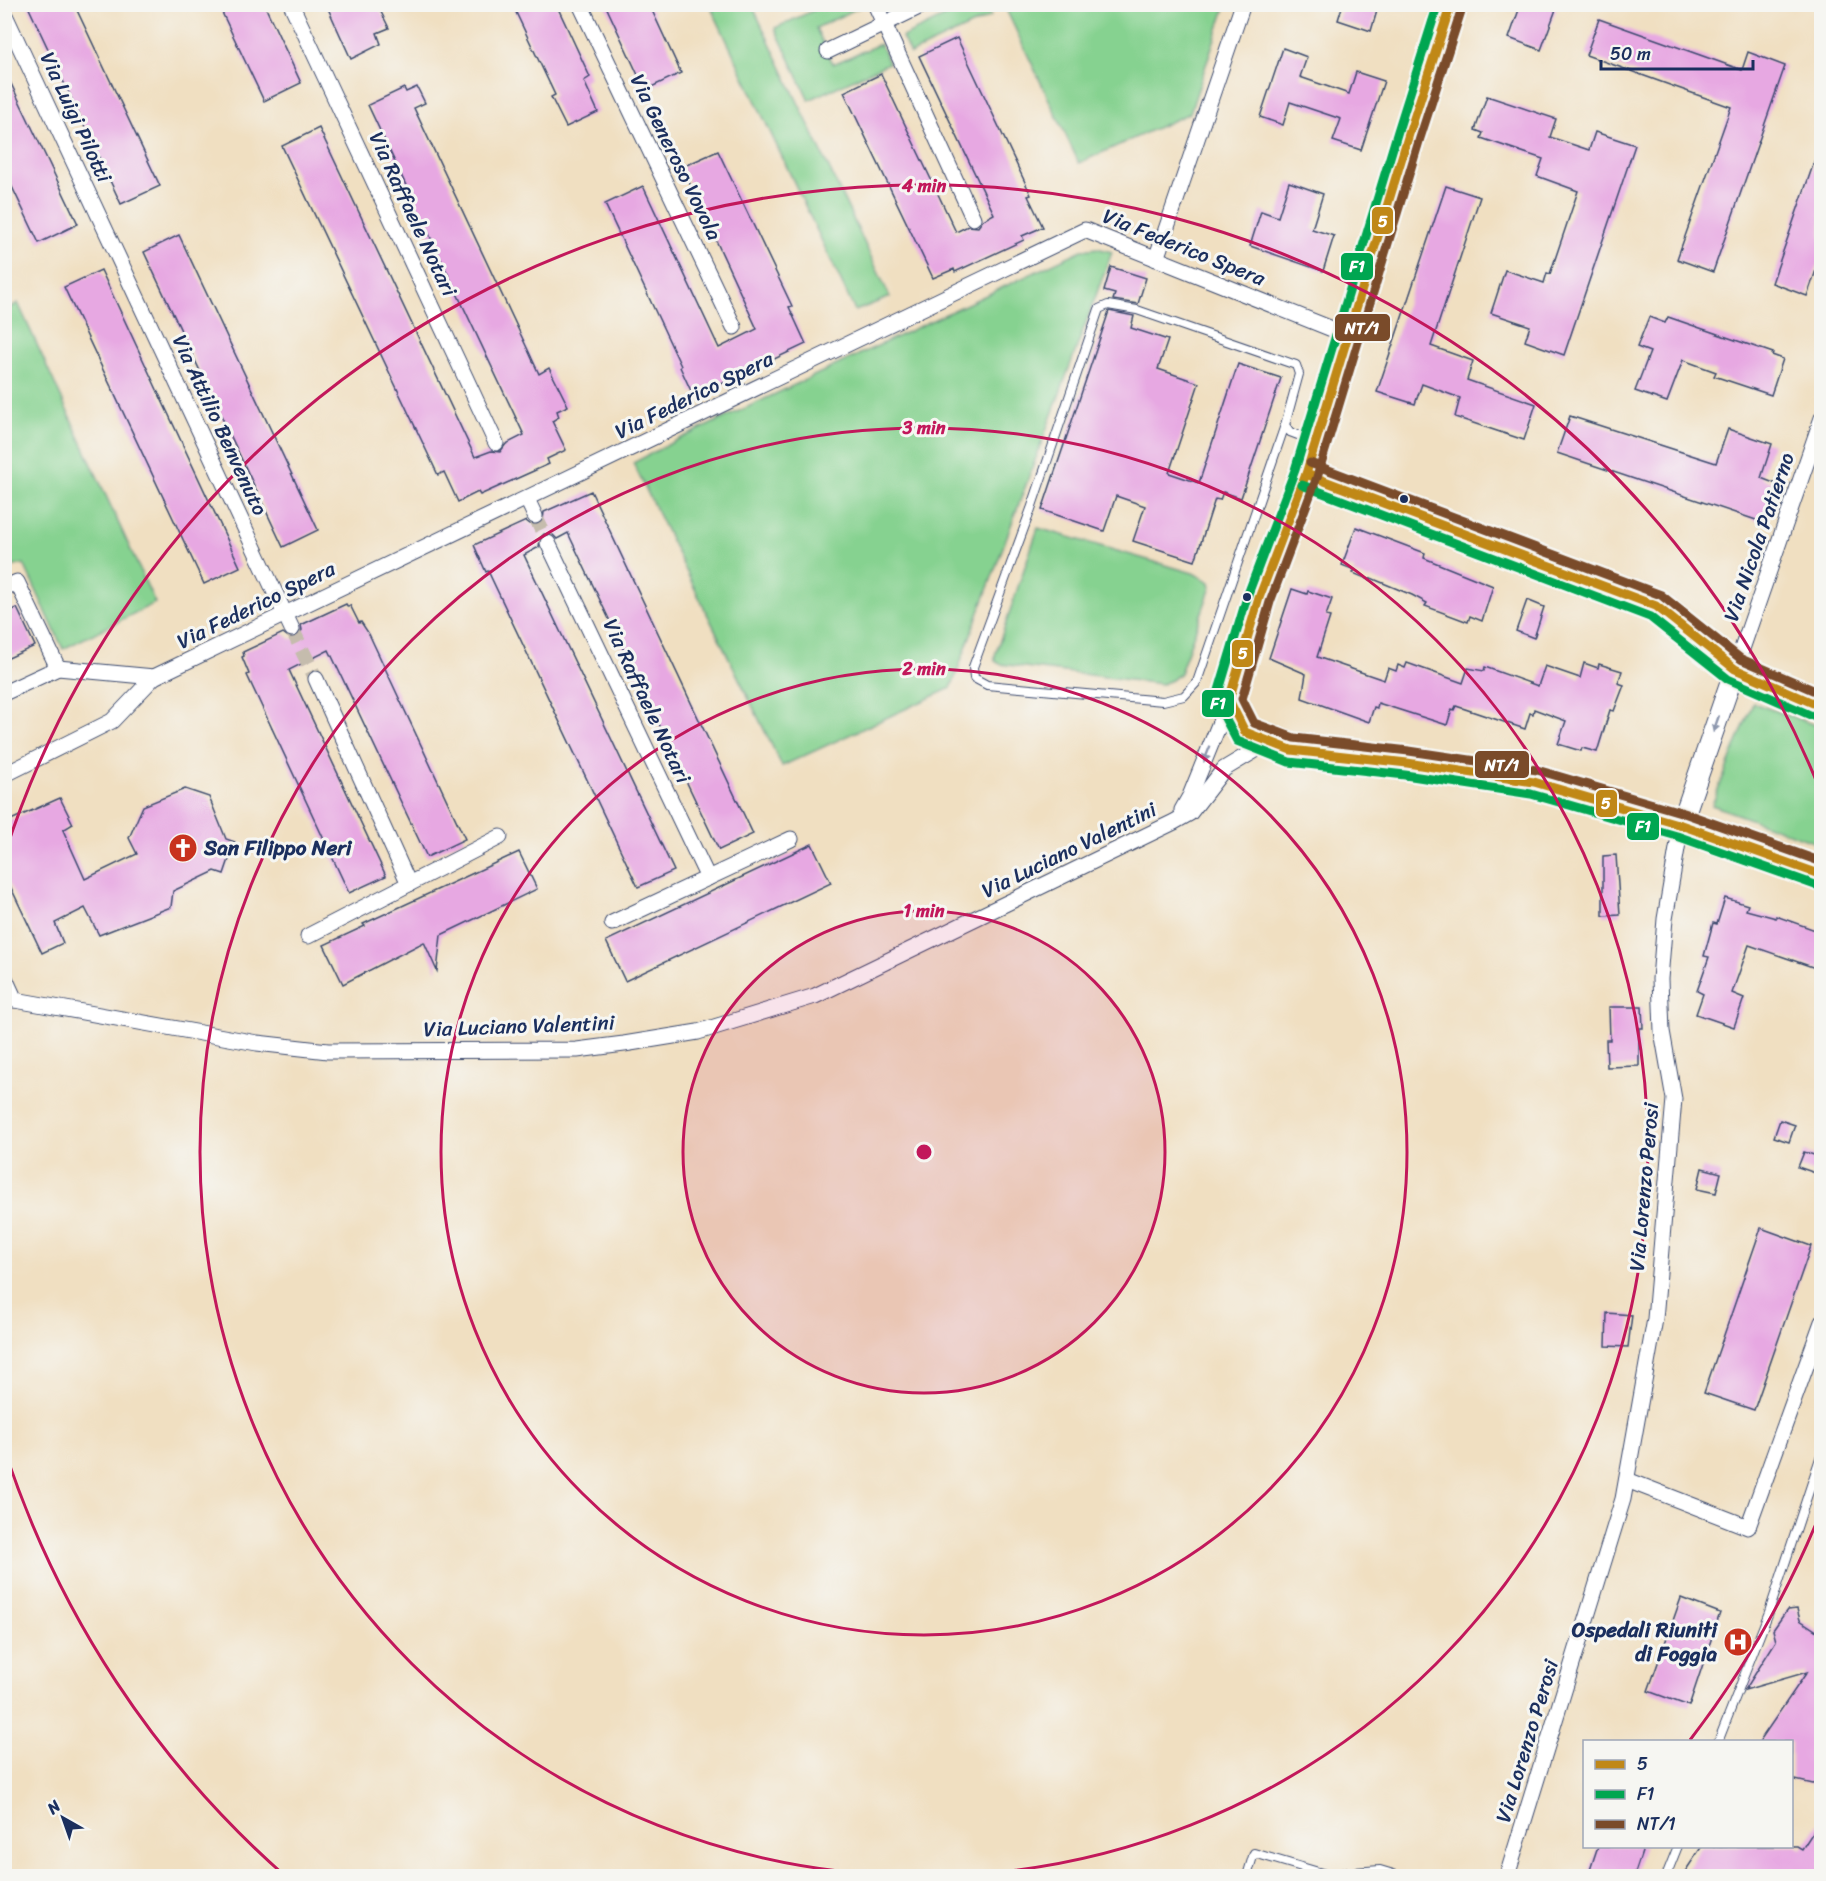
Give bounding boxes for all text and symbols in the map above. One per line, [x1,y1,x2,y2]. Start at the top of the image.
scale bar [1601,33,1752,71]
text: 50 m [1610,38,1651,70]
street label: Via Luigi Pilotti [29,45,123,190]
street label: Via Generoso Vovola [619,67,733,247]
street label: Via Raffaele Notari [358,125,468,304]
text: 4 min [901,170,947,202]
street label: Via Federico Spera [1097,197,1272,297]
line badge: 5 [1371,206,1394,235]
text: 5 [1378,207,1388,236]
line badge: F1 [1340,252,1374,281]
text: F1 [1348,252,1365,281]
line badge: NT/1 [1334,313,1391,342]
text: NT/1 [1344,314,1379,343]
street label: Via Attilio Benvenuto [161,328,279,522]
street label: Via Federico Spera [608,340,780,450]
text: 3 min [901,412,946,444]
street label: Via Nicola Patierno [1712,447,1806,627]
unlabelled marker [1398,493,1410,505]
street label: Via Federico Spera [170,550,342,660]
unlabelled marker [1241,591,1253,603]
street label: Via Raffaele Notari [592,612,702,791]
line badge: 5 [1231,639,1254,668]
text: 5 [1238,639,1248,668]
text: 2 min [901,653,946,685]
line badge: F1 [1201,689,1235,718]
text: F1 [1209,689,1226,718]
one-way arrow [1711,715,1720,733]
one-way arrow [1202,745,1211,763]
line badge: NT/1 [1474,750,1530,779]
text: NT/1 [1484,751,1519,780]
line badge: 5 [1595,789,1618,818]
text: 5 [1601,789,1611,818]
street label: Via Luciano Valentini [975,791,1164,909]
line badge: F1 [1626,812,1660,841]
text: F1 [1634,812,1651,841]
place label: San Filippo Neri [203,829,353,867]
church icon: San Filippo Neri [167,832,199,864]
text: 1 min [904,895,945,927]
street label: Via Luciano Valentini [423,1004,616,1048]
street label: Via Lorenzo Perosi [1618,1100,1670,1273]
centre of rings [914,1142,934,1162]
place label: Ospedali Riuniti di Foggia [1572,1611,1718,1673]
hospital icon: Ospedali Riuniti di Foggia [1722,1626,1754,1658]
street label: Via Lorenzo Perosi [1484,1654,1570,1827]
legend [1583,1740,1793,1848]
text: 5 [1637,1748,1648,1780]
text: F1 [1637,1778,1655,1810]
north arrow [33,1788,93,1848]
text: N [39,1792,68,1822]
text: NT/1 [1637,1808,1676,1840]

